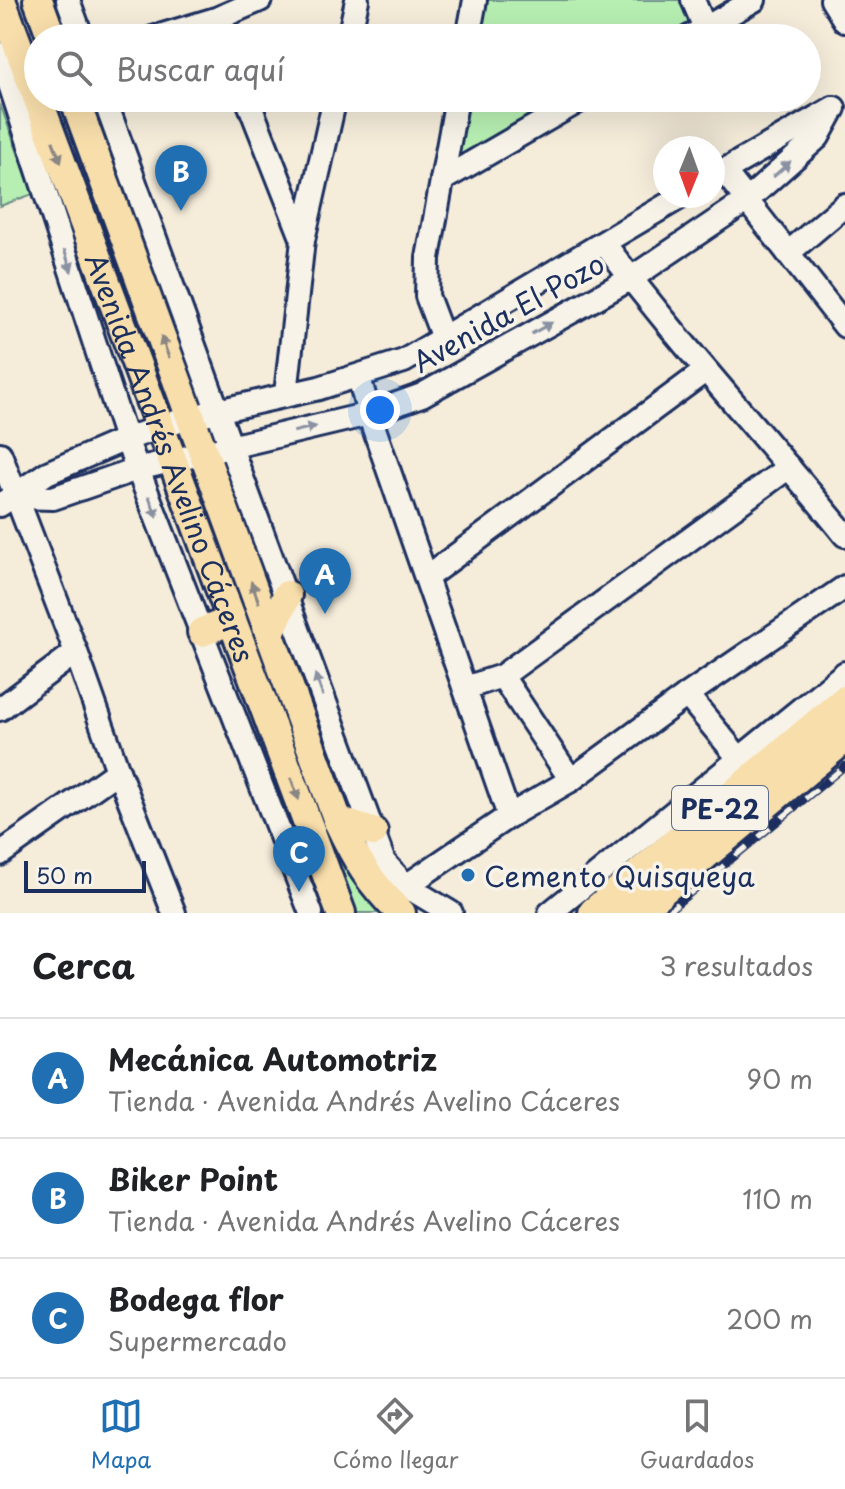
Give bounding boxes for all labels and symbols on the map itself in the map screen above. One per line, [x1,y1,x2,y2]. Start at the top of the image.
north arrow [653,136,725,208]
one-way arrow [51,140,64,164]
pin: B [155,145,207,211]
one-way arrow [773,161,792,179]
street label: Avenida El Pozo [404,241,612,383]
street label: Avenida Andrés Avelino Cáceres [75,246,267,668]
one-way arrow [62,250,75,274]
one-way arrow [531,321,554,335]
one-way arrow [158,335,171,359]
your location [360,390,400,430]
one-way arrow [293,422,318,435]
one-way arrow [146,495,159,519]
pin: A [299,548,351,614]
one-way arrow [248,579,260,603]
one-way arrow [313,673,325,697]
one-way arrow [289,777,302,801]
road number: PE-22 [672,786,768,830]
pin: C [273,826,325,892]
place label: Cemento Quisqueya [484,854,755,897]
scale bar [24,857,146,893]
marker: Cemento Quisqueya [459,866,477,884]

